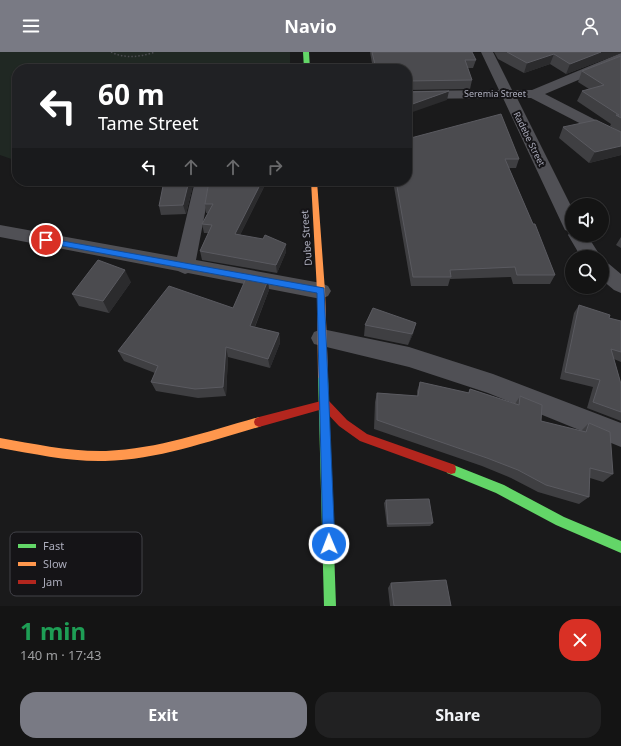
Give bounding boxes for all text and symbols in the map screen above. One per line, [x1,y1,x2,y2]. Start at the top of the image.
text: Navio [284,14,337,38]
icon: menu [20,15,42,37]
icon: person [579,15,601,37]
text: 60 m [98,75,165,113]
icon: left [32,80,84,132]
street label: Seremia Street [464,87,527,100]
street label: Radebe Street [511,109,549,169]
text: Tame Street [98,111,199,135]
icon: left [138,156,160,178]
icon: ahead [180,156,202,178]
icon: ahead [222,156,244,178]
icon: right [264,156,286,178]
map controls [565,198,609,294]
button: sound [565,198,609,242]
street label: Dube Street [297,209,315,266]
pin [29,223,63,257]
icon: arrive [35,229,57,251]
button: search [565,250,609,294]
position arrow [308,523,350,565]
legend [10,532,142,596]
text: Fast [43,538,64,553]
text: Slow [43,556,67,571]
text: Jam [42,574,62,589]
text: 1 min [20,614,86,647]
button: close [559,619,601,661]
text: 140 m · 17:43 [20,646,101,664]
button: Exit [20,692,307,738]
button: Share [315,692,601,738]

